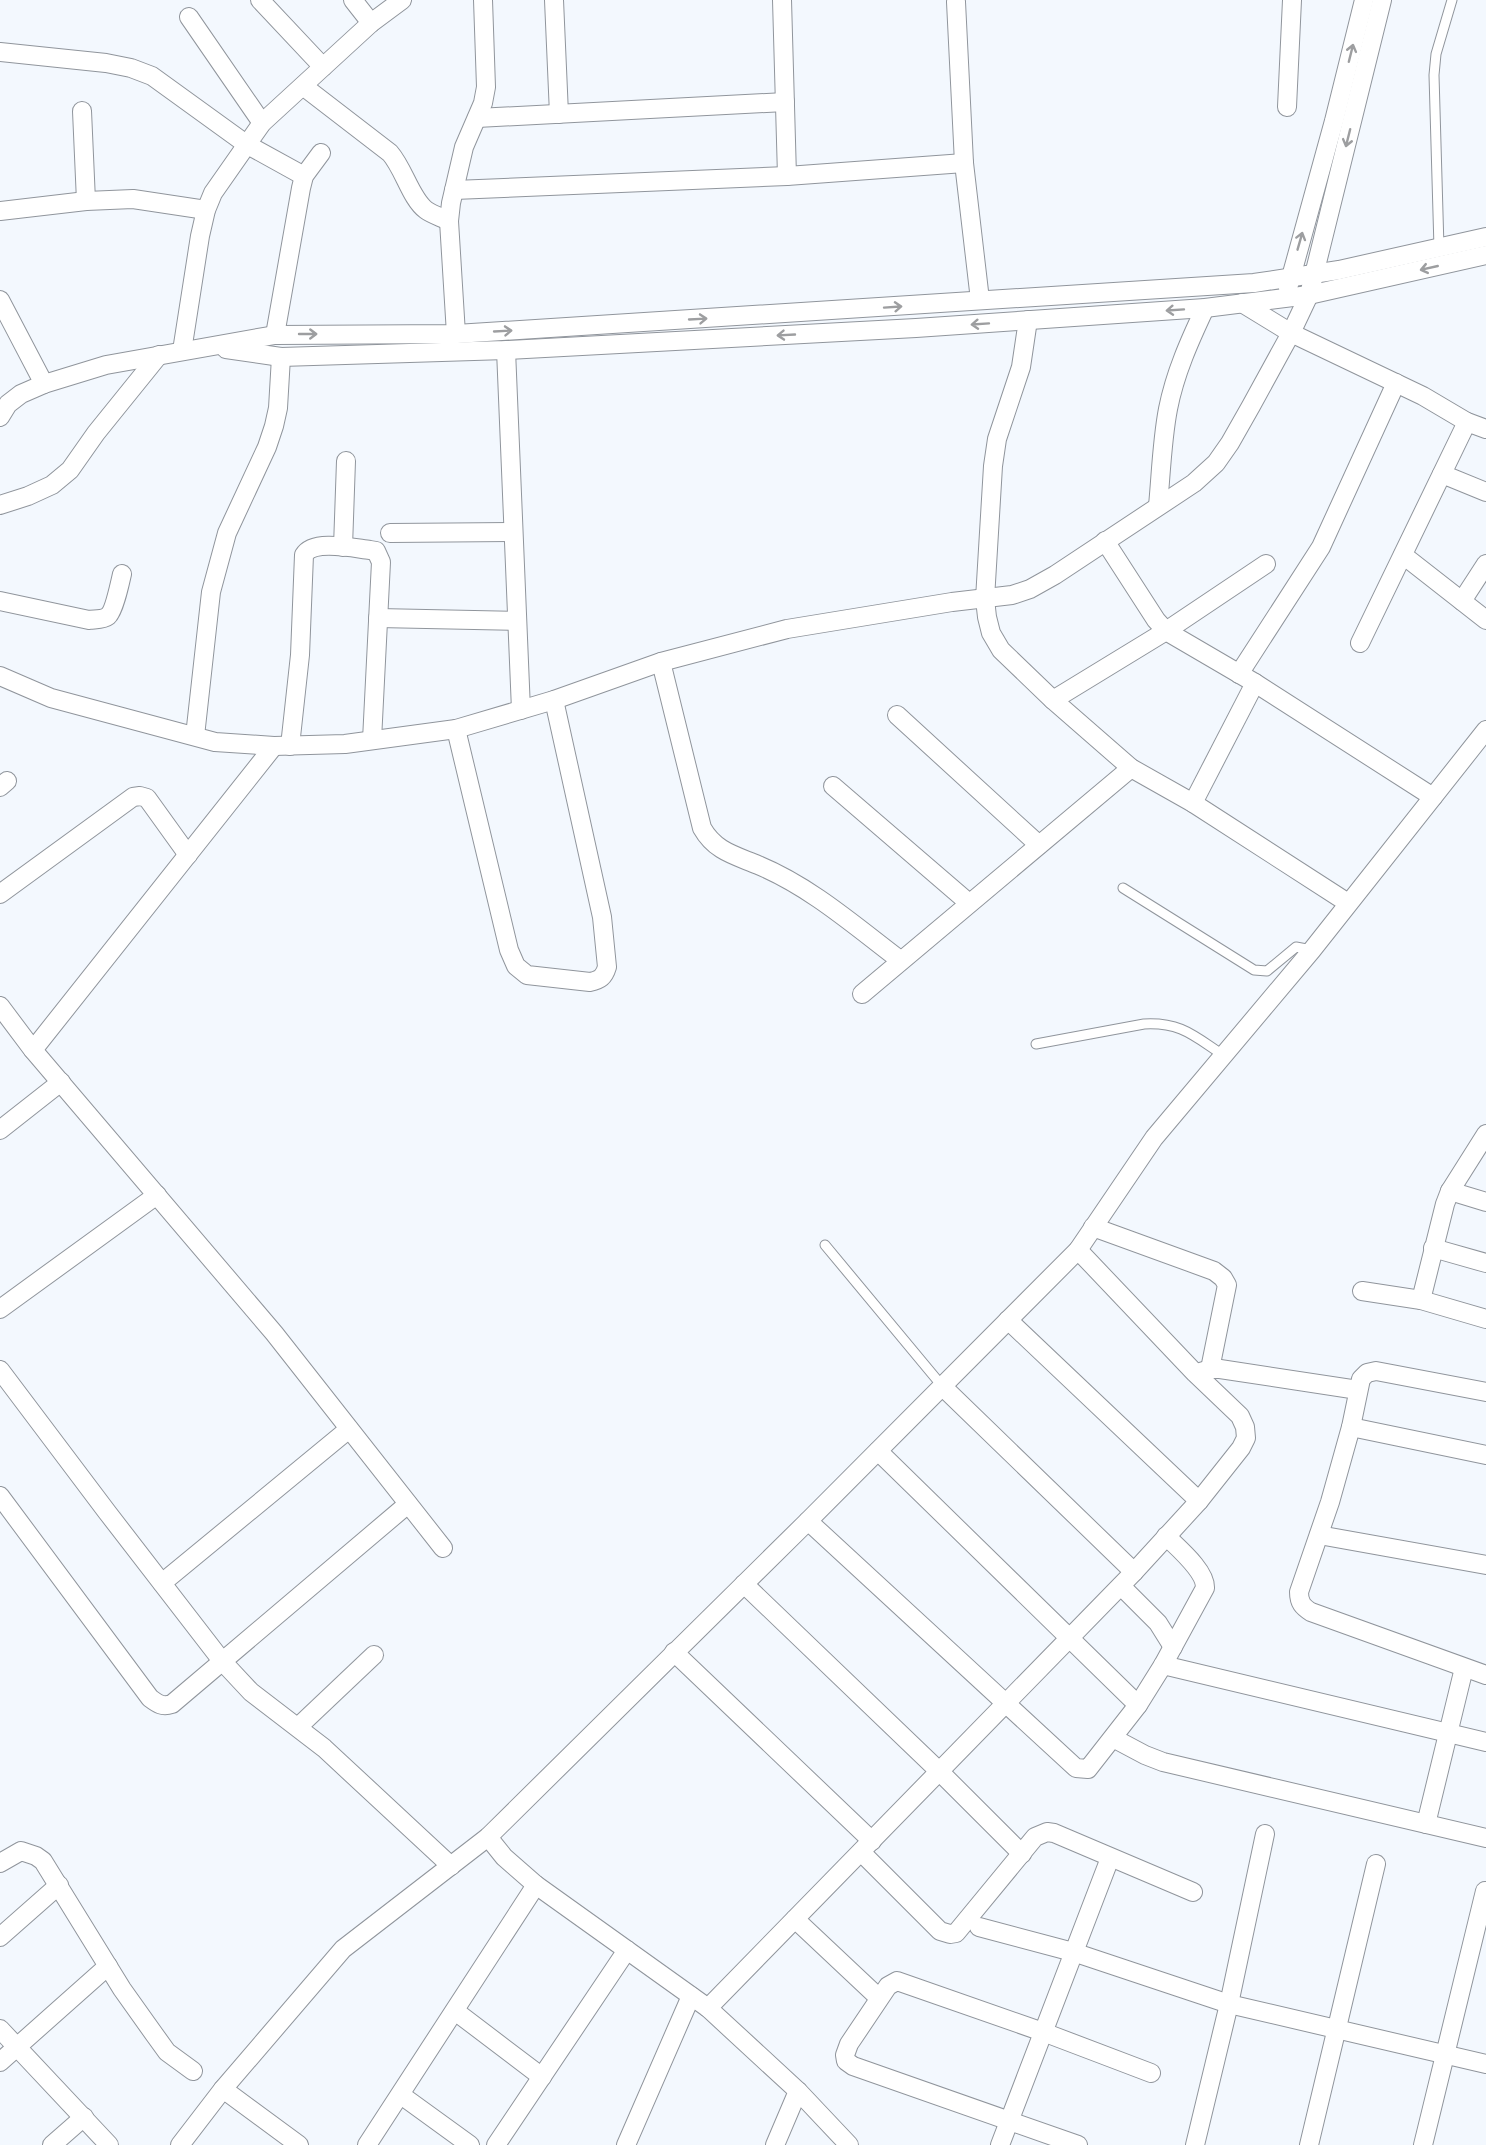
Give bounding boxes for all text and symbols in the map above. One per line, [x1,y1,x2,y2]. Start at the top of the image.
one-way arrow [1345,44,1357,63]
one-way arrow [1342,129,1354,148]
one-way arrow [1295,232,1306,251]
one-way arrow [1420,263,1439,274]
one-way arrow [882,301,902,312]
one-way arrow [1165,305,1185,316]
one-way arrow [687,314,707,325]
one-way arrow [971,318,991,329]
one-way arrow [493,325,513,336]
one-way arrow [298,329,318,340]
one-way arrow [776,330,796,341]

